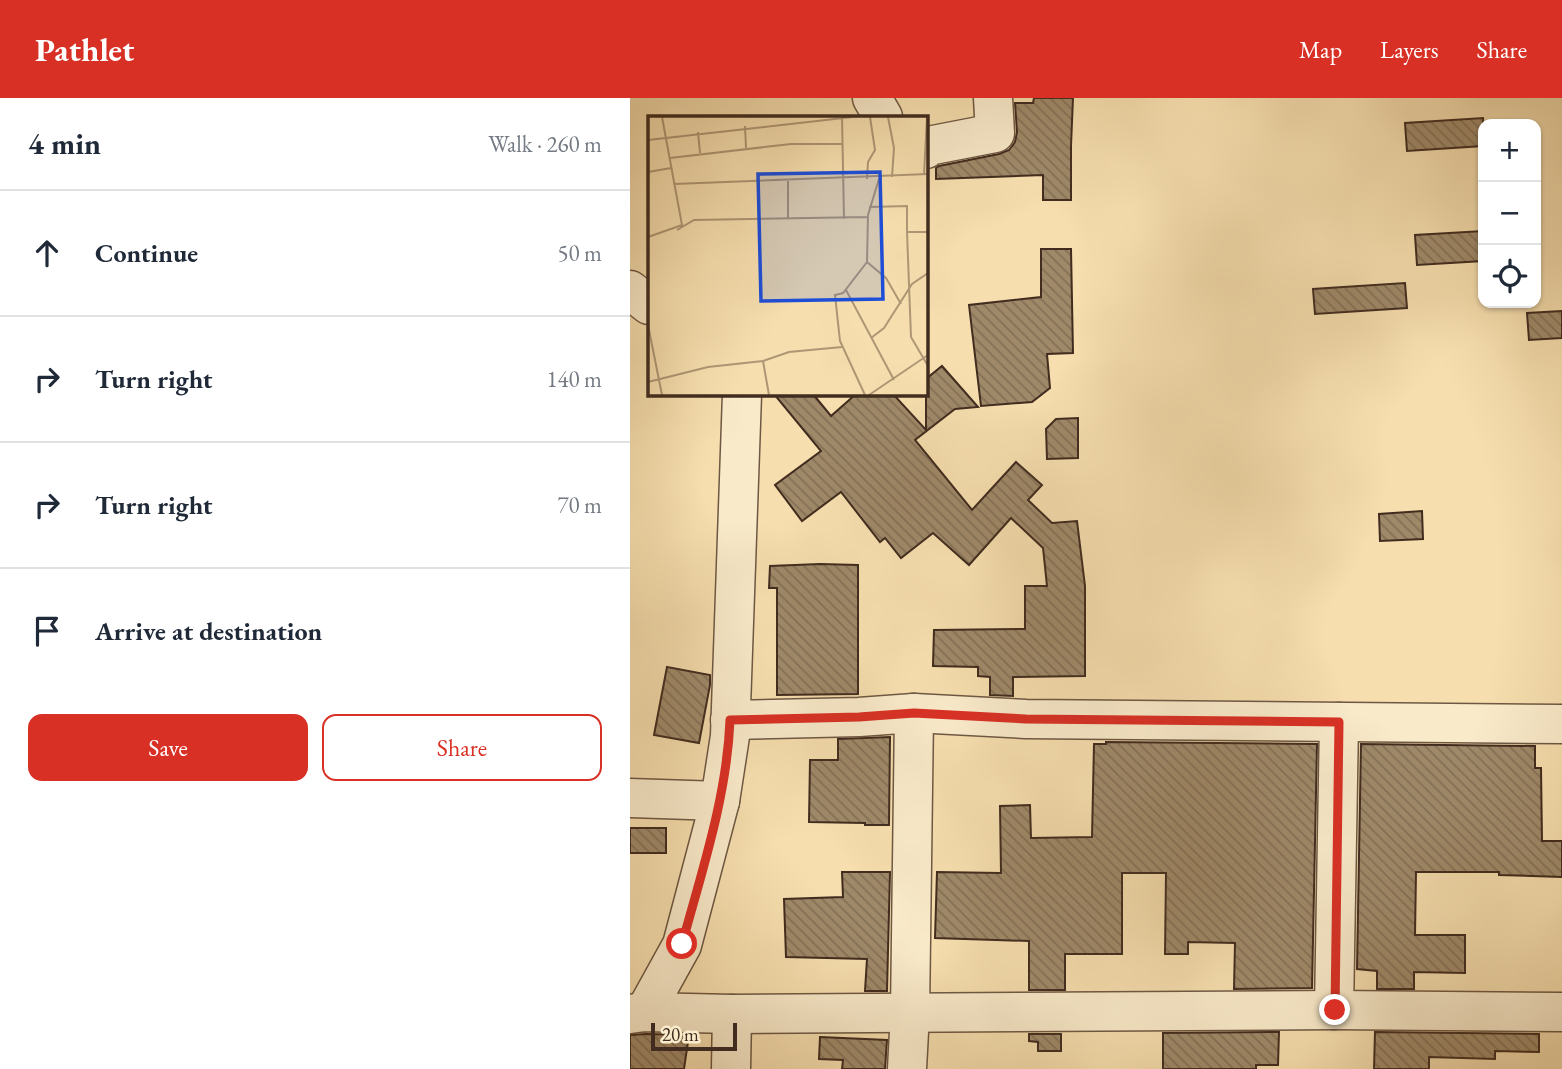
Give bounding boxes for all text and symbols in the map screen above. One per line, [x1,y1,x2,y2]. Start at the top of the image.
text: Pathlet [35,28,134,71]
text: Map [1299,34,1342,65]
text: Layers [1380,34,1439,65]
text: Share [1477,34,1527,65]
inset map [648,116,928,396]
map controls [1478,119,1541,308]
button: + [1478,119,1541,182]
text: 4 min [28,124,101,163]
text: Walk · 260 m [488,129,602,159]
button: − [1478,182,1541,245]
icon: ahead [28,234,66,272]
text: Continue [95,236,198,270]
text: 50 m [557,238,602,268]
button: locate [1478,245,1541,308]
icon: right [28,360,66,398]
text: Turn right [95,362,213,396]
text: 140 m [546,364,602,394]
icon: right [28,486,66,524]
text: Turn right [95,488,213,522]
text: 70 m [557,490,602,520]
icon: arrive [28,612,66,650]
text: Arrive at destination [95,614,322,648]
button: Save [28,714,308,781]
button: Share [322,714,602,781]
route start [666,928,697,959]
route end [1319,994,1350,1025]
scale bar [651,1020,737,1052]
text: 20 m [662,1022,699,1047]

